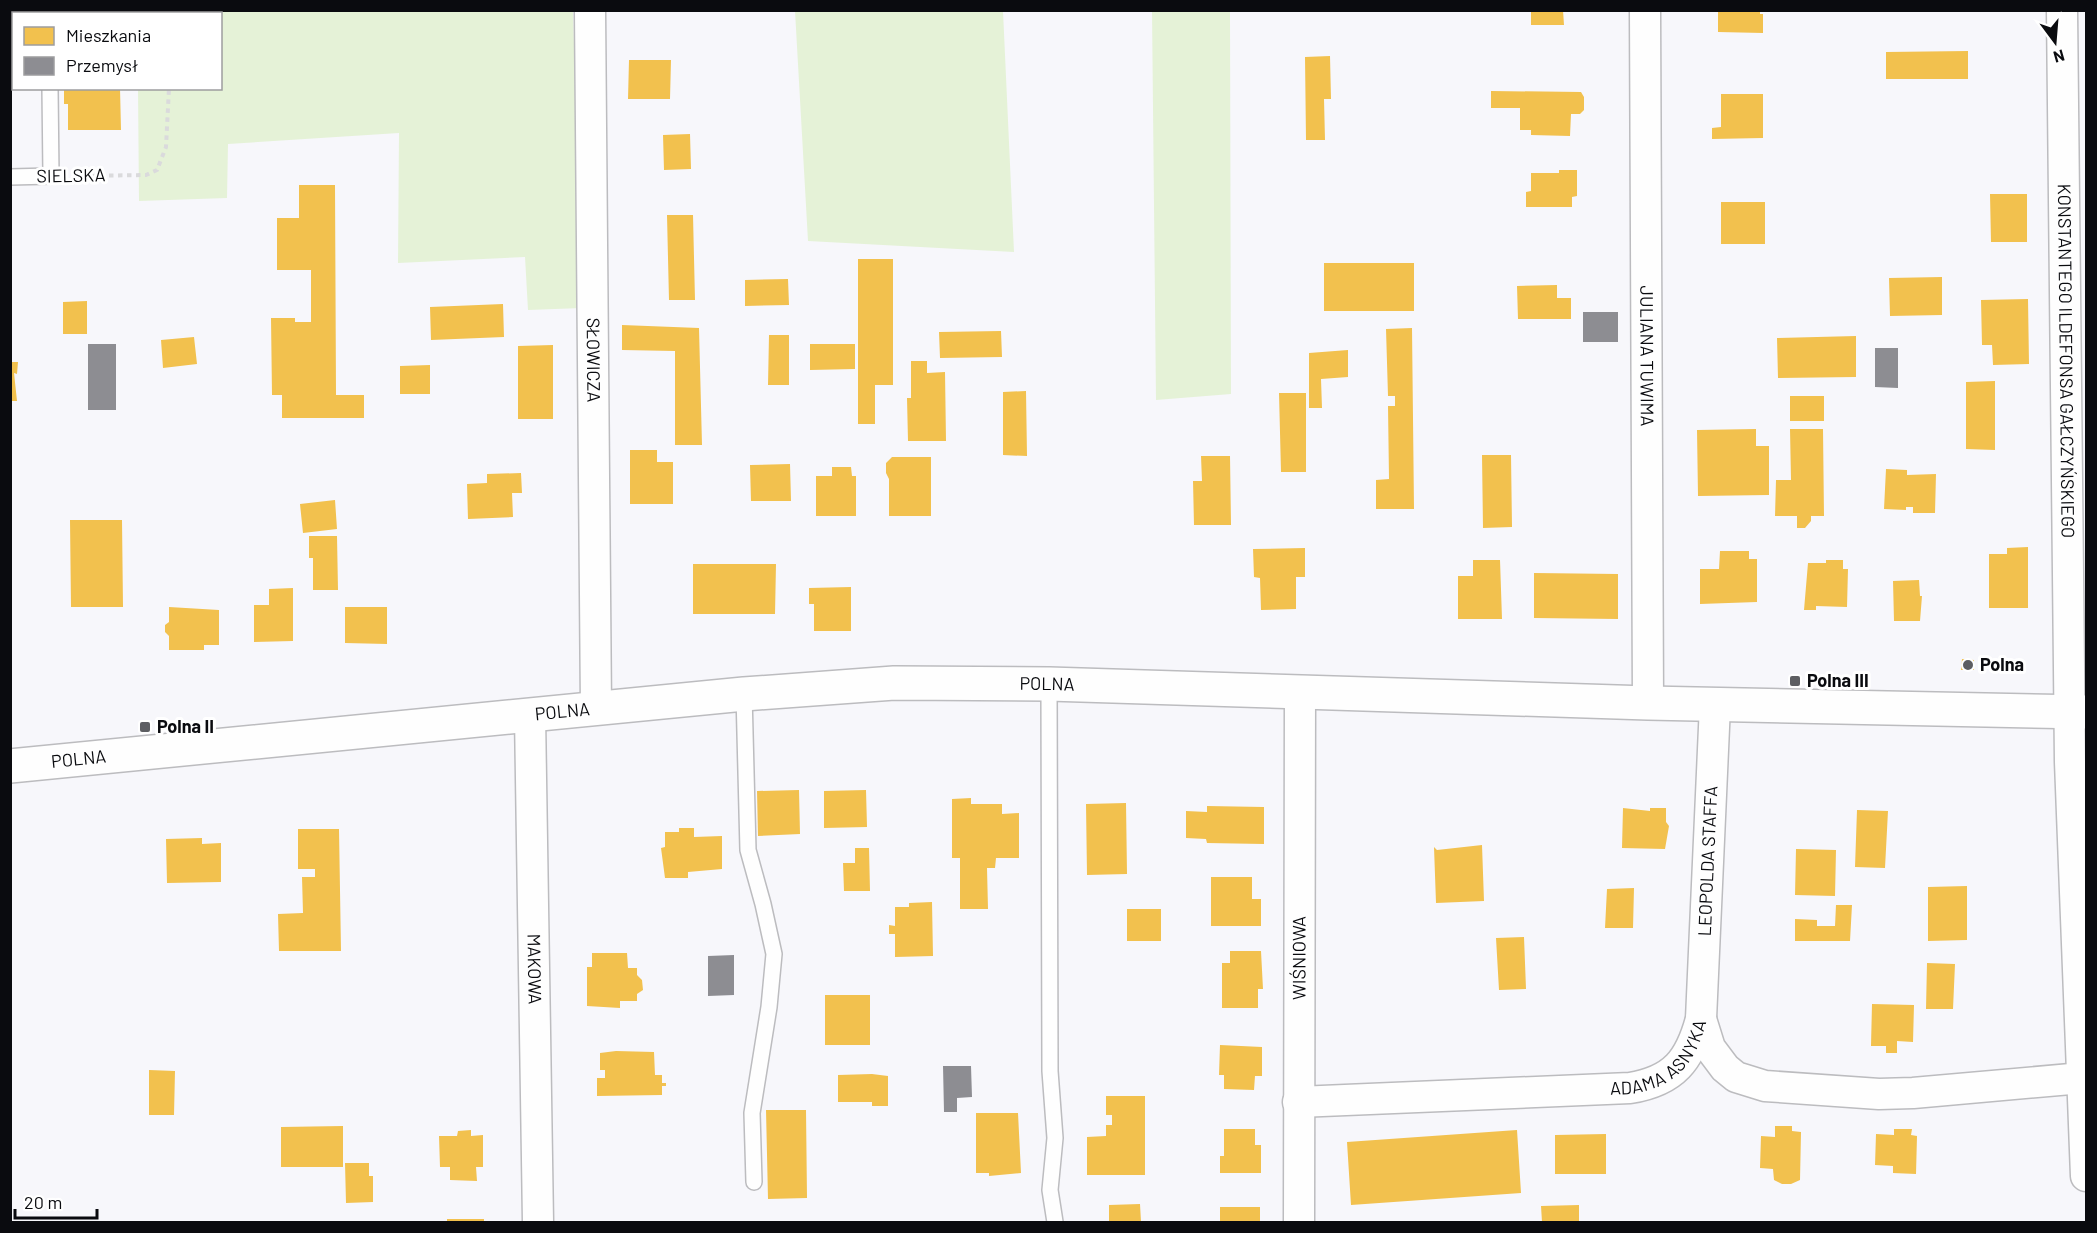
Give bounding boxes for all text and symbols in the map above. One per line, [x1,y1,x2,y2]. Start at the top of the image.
legend [12,12,222,90]
north arrow [2025,12,2085,72]
text: Mieszkania [66,24,151,46]
text: N [2052,46,2067,67]
text: Przemysł [66,54,138,76]
street label: SIELSKA [36,163,106,187]
street label: KONSTANTEGO ILDEFONSA GAŁCZYŃSKIEGO [2054,184,2080,538]
street label: JULIANA TUWIMA [1636,286,1659,427]
street label: SŁOWICZA [583,318,605,402]
place label: Polna [1980,653,2024,675]
marker: Polna [1961,658,1975,672]
place label: Polna III [1807,669,1869,691]
street label: POLNA [1019,672,1075,695]
marker: Polna III [1788,674,1802,688]
street label: POLNA [534,697,591,724]
place label: Polna II [157,715,214,737]
marker: Polna II [138,720,152,734]
street label: POLNA [50,745,107,772]
street label: LEOPOLDA STAFFA [1693,785,1721,937]
street label: WIŚNIOWA [1287,916,1310,1000]
street label: MAKOWA [523,933,547,1005]
street label: ADAMA ASNYKA [1609,1017,1710,1099]
scale bar [15,1182,98,1220]
text: 20 m [24,1191,62,1213]

